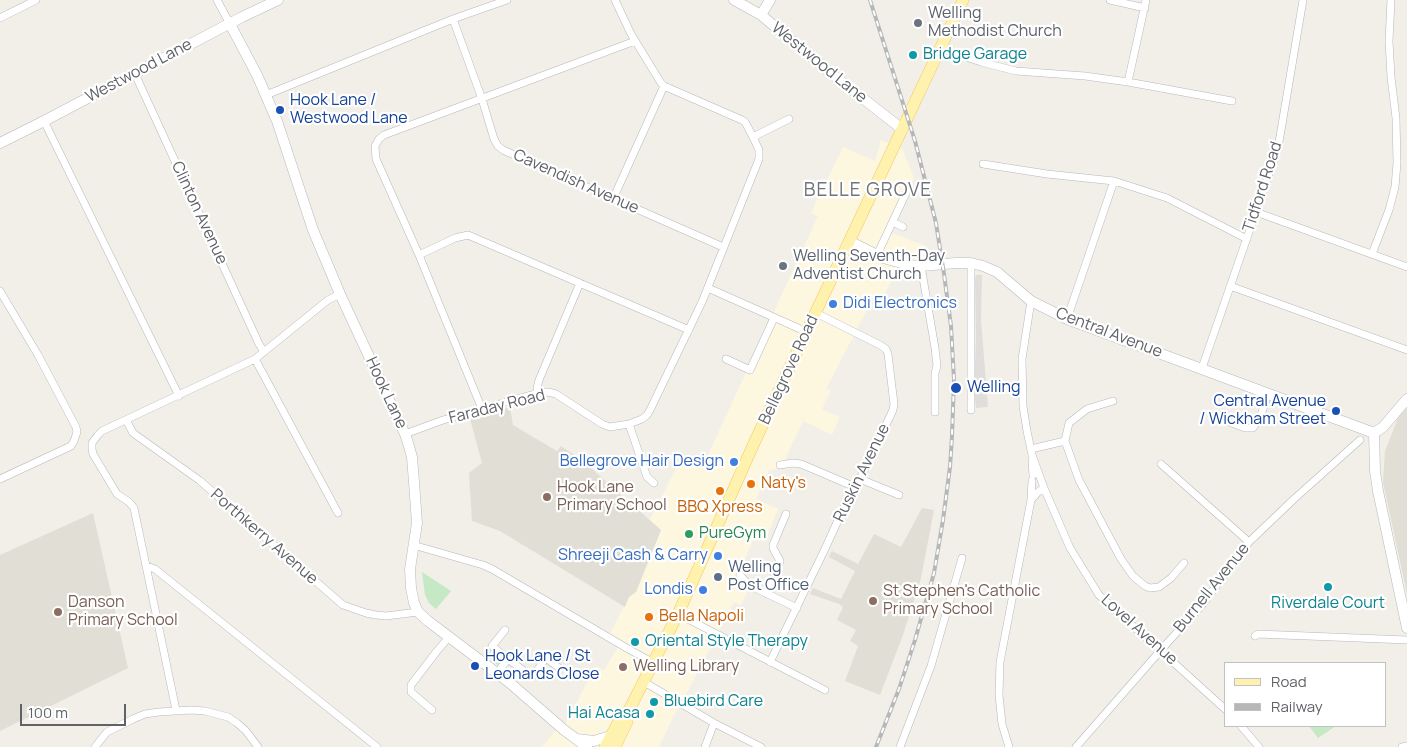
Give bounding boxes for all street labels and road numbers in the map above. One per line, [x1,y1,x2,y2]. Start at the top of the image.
street label: Westwood Lane [767,19,871,107]
street label: Westwood Lane [83,35,195,107]
street label: Tidford Road [1239,139,1287,235]
street label: Cavendish Avenue [510,146,642,218]
street label: Clinton Avenue [167,158,231,268]
street label: Central Avenue [1053,304,1165,362]
street label: Bellegrove Road [755,312,823,428]
street label: Hook Lane [361,354,411,432]
street label: Faraday Road [447,386,547,428]
street label: Ruskin Avenue [830,421,894,525]
street label: Porthkerry Avenue [206,485,322,589]
street label: Burnell Avenue [1170,539,1254,637]
street label: Lovel Avenue [1097,591,1181,669]

